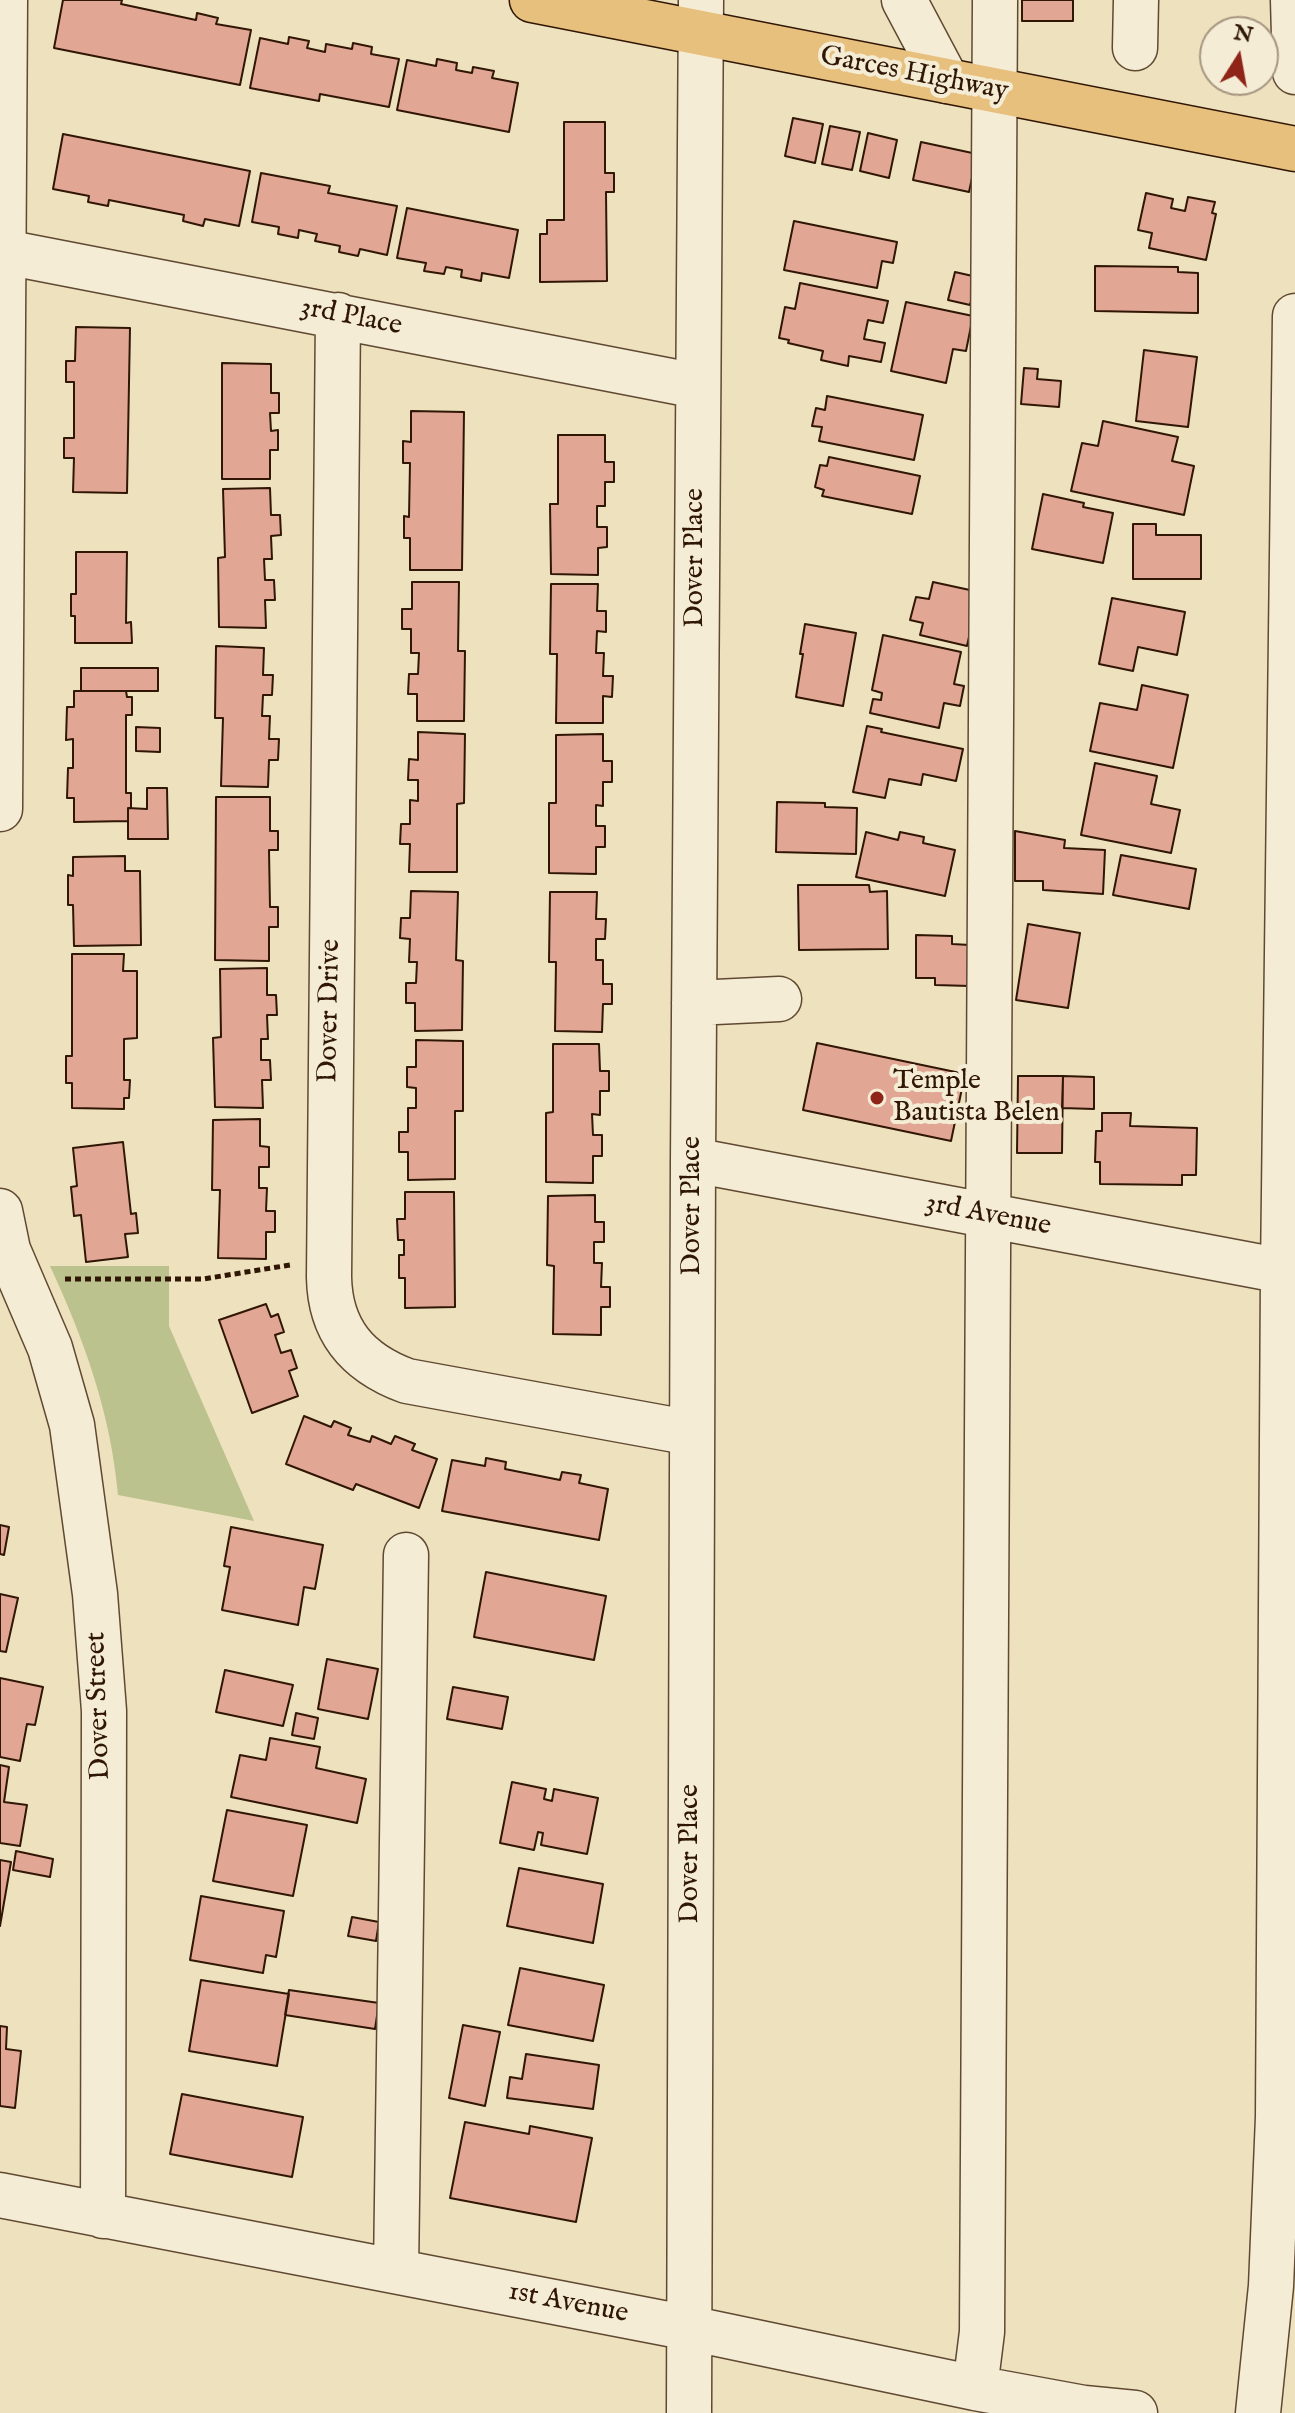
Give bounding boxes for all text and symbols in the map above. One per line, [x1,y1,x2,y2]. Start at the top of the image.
north arrow [1199,16,1279,96]
text: N [1231,19,1255,50]
street label: Garces Highway [817,40,1011,110]
street label: 3rd Place [297,292,405,344]
street label: Dover Place [679,488,713,628]
street label: Dover Drive [313,939,349,1083]
place label: Temple Bautista Belen [893,1065,1060,1131]
marker: Temple Bautista Belen [868,1089,886,1107]
street label: Dover Place [676,1136,710,1276]
street label: 3rd Avenue [922,1187,1054,1245]
street label: Dover Street [81,1631,119,1781]
street label: Dover Place [674,1784,708,1924]
street label: 1st Avenue [505,2276,631,2332]

